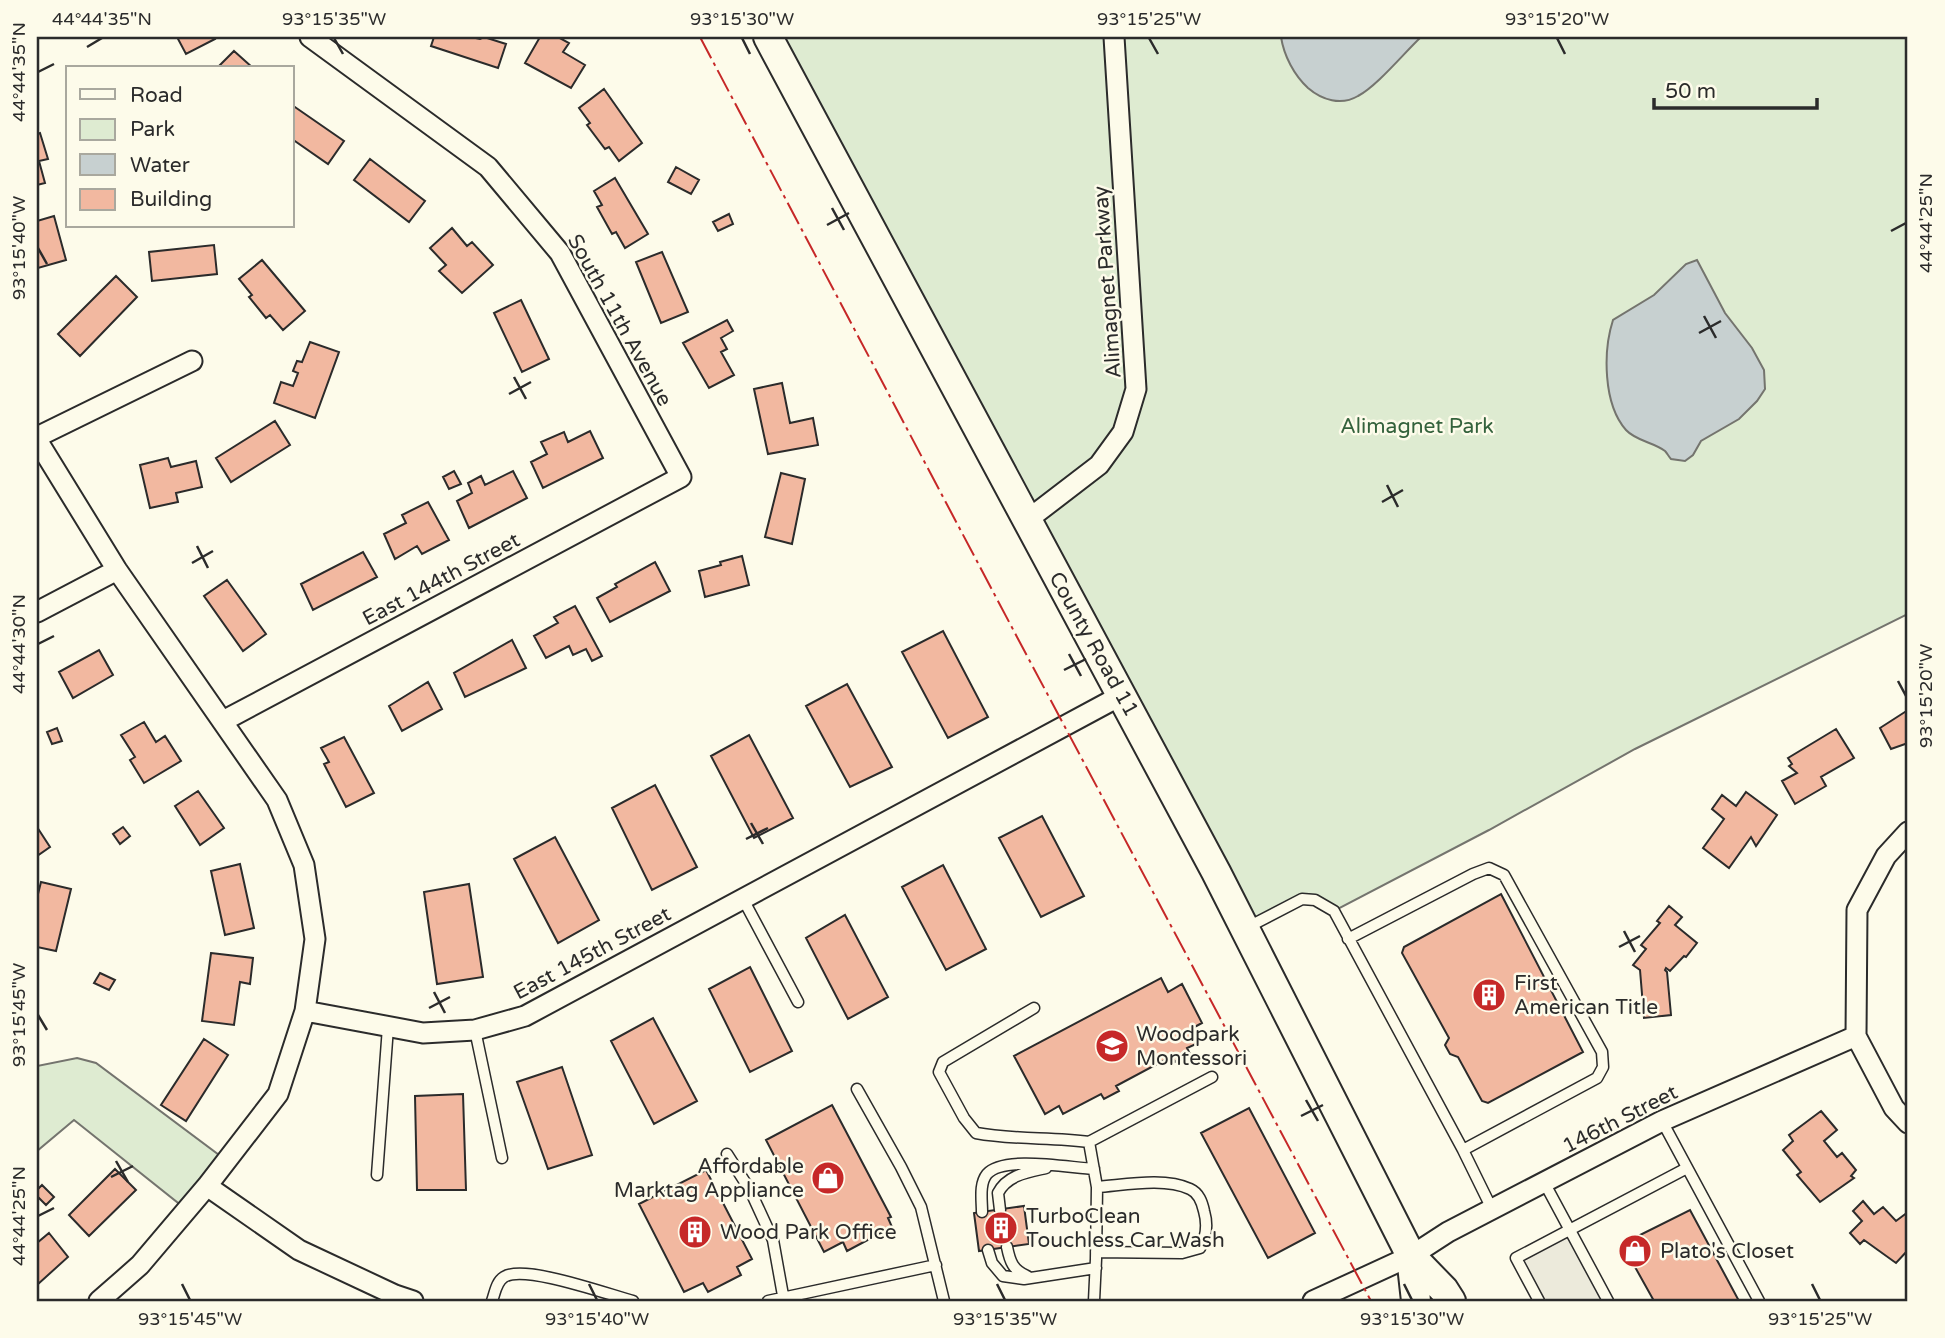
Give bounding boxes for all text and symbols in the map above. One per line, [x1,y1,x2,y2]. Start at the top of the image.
text: 44°44'35"N [52,8,152,30]
text: 93°15'35"W [282,8,386,30]
text: 93°15'30"W [690,8,794,30]
text: 93°15'25"W [1097,8,1201,30]
text: 93°15'20"W [1505,8,1609,30]
text: 44°44'35"N [8,22,30,122]
legend [66,66,294,228]
scale bar [1654,66,1817,110]
text: 50 m [1665,79,1716,104]
text: Road [130,83,183,108]
text: Park [130,117,175,142]
text: Water [130,153,190,178]
text: 44°44'25"N [1915,173,1937,273]
street label: Alimagnet Parkway [1088,185,1127,379]
text: Building [130,187,212,212]
text: 93°15'40"W [8,196,30,300]
street label: South 11th Avenue [562,230,677,411]
park label: Alimagnet Park [1340,414,1494,439]
street label: East 144th Street [358,527,524,631]
street label: County Road 11 [1043,568,1144,721]
text: 44°44'30"N [8,594,30,694]
text: 93°15'20"W [1915,644,1937,748]
street label: East 145th Street [509,901,675,1005]
text: 93°15'45"W [8,963,30,1067]
place label: First American Title [1514,971,1658,1020]
building icon: First American Title [1470,976,1508,1014]
place label: Woodpark Montessori [1136,1022,1247,1071]
school or university icon: Woodpark Montessori [1093,1027,1131,1065]
street label: 146th Street [1558,1080,1682,1159]
place label: Affordable Marktag Appliance [614,1154,804,1203]
shop icon: Affordable Marktag Appliance [809,1159,847,1197]
text: 44°44'25"N [8,1166,30,1266]
place label: TurboClean Touchless Car Wash [1026,1204,1225,1253]
building icon: TurboClean Touchless Car Wash [982,1209,1020,1247]
building icon: Wood Park Office [676,1213,714,1251]
place label: Wood Park Office [720,1220,897,1245]
shop icon: Plato's Closet [1616,1232,1654,1270]
place label: Plato's Closet [1660,1239,1794,1264]
text: 93°15'45"W [138,1308,242,1330]
text: 93°15'40"W [545,1308,649,1330]
text: 93°15'35"W [953,1308,1057,1330]
text: 93°15'30"W [1360,1308,1464,1330]
text: 93°15'25"W [1768,1308,1872,1330]

